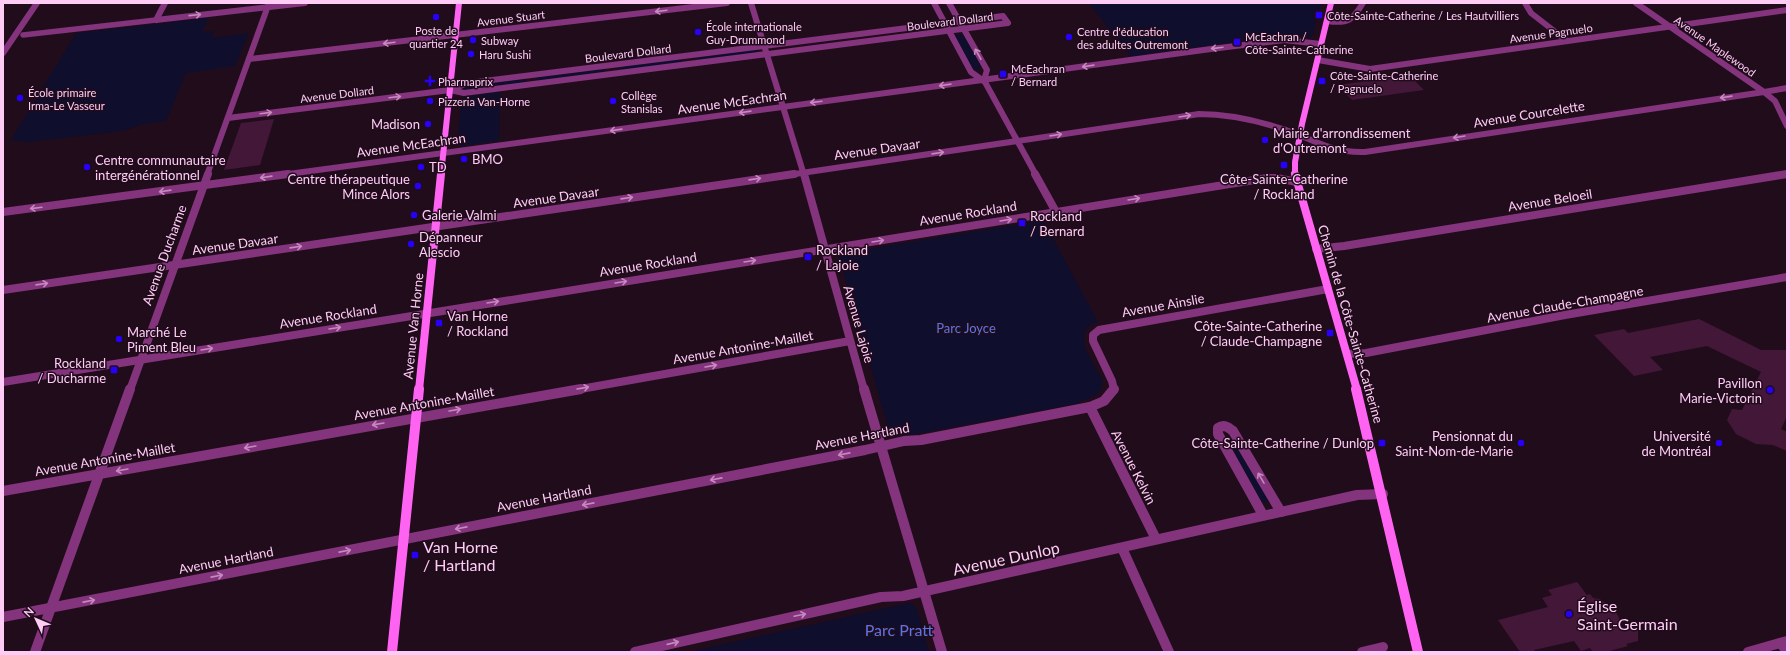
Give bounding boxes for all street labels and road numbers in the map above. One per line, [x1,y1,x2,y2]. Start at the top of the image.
street label: Avenue Stuart [476,7,546,29]
street label: Boulevard Dollard [906,9,994,33]
street label: Avenue Maplewood [1672,13,1758,79]
street label: Avenue Pagnuelo [1509,21,1593,45]
street label: Boulevard Dollard [584,41,672,65]
street label: Avenue Dollard [299,83,375,105]
street label: Avenue McEachran [676,86,788,118]
street label: Avenue Courcelette [1472,97,1586,131]
street label: Avenue McEachran [355,129,467,161]
street label: Avenue Davaar [833,135,921,163]
street label: Avenue Davaar [512,183,600,211]
street label: Avenue Beloeil [1507,185,1593,215]
street label: Avenue Rockland [918,197,1018,229]
street label: Avenue Ducharme [138,203,190,307]
street label: Chemin de la Côte-Sainte-Catherine [1315,223,1387,425]
street label: Avenue Davaar [191,230,279,258]
street label: Avenue Rockland [598,248,698,280]
street label: Avenue Van Horne [399,272,427,380]
street label: Avenue Claude-Champagne [1486,282,1645,326]
street label: Avenue Lajoie [840,283,878,365]
street label: Avenue Ainslie [1120,290,1206,320]
street label: Avenue Rockland [278,300,378,332]
street label: Avenue Antonine-Maillet [672,327,815,367]
street label: Avenue Antonine-Maillet [353,383,496,423]
street label: Avenue Hartland [813,419,911,453]
street label: Avenue Kelvin [1108,427,1160,507]
street label: Avenue Antonine-Maillet [34,439,177,479]
street label: Avenue Hartland [495,481,593,515]
street label: Avenue Dunlop [951,537,1061,579]
street label: Avenue Hartland [177,543,275,577]

